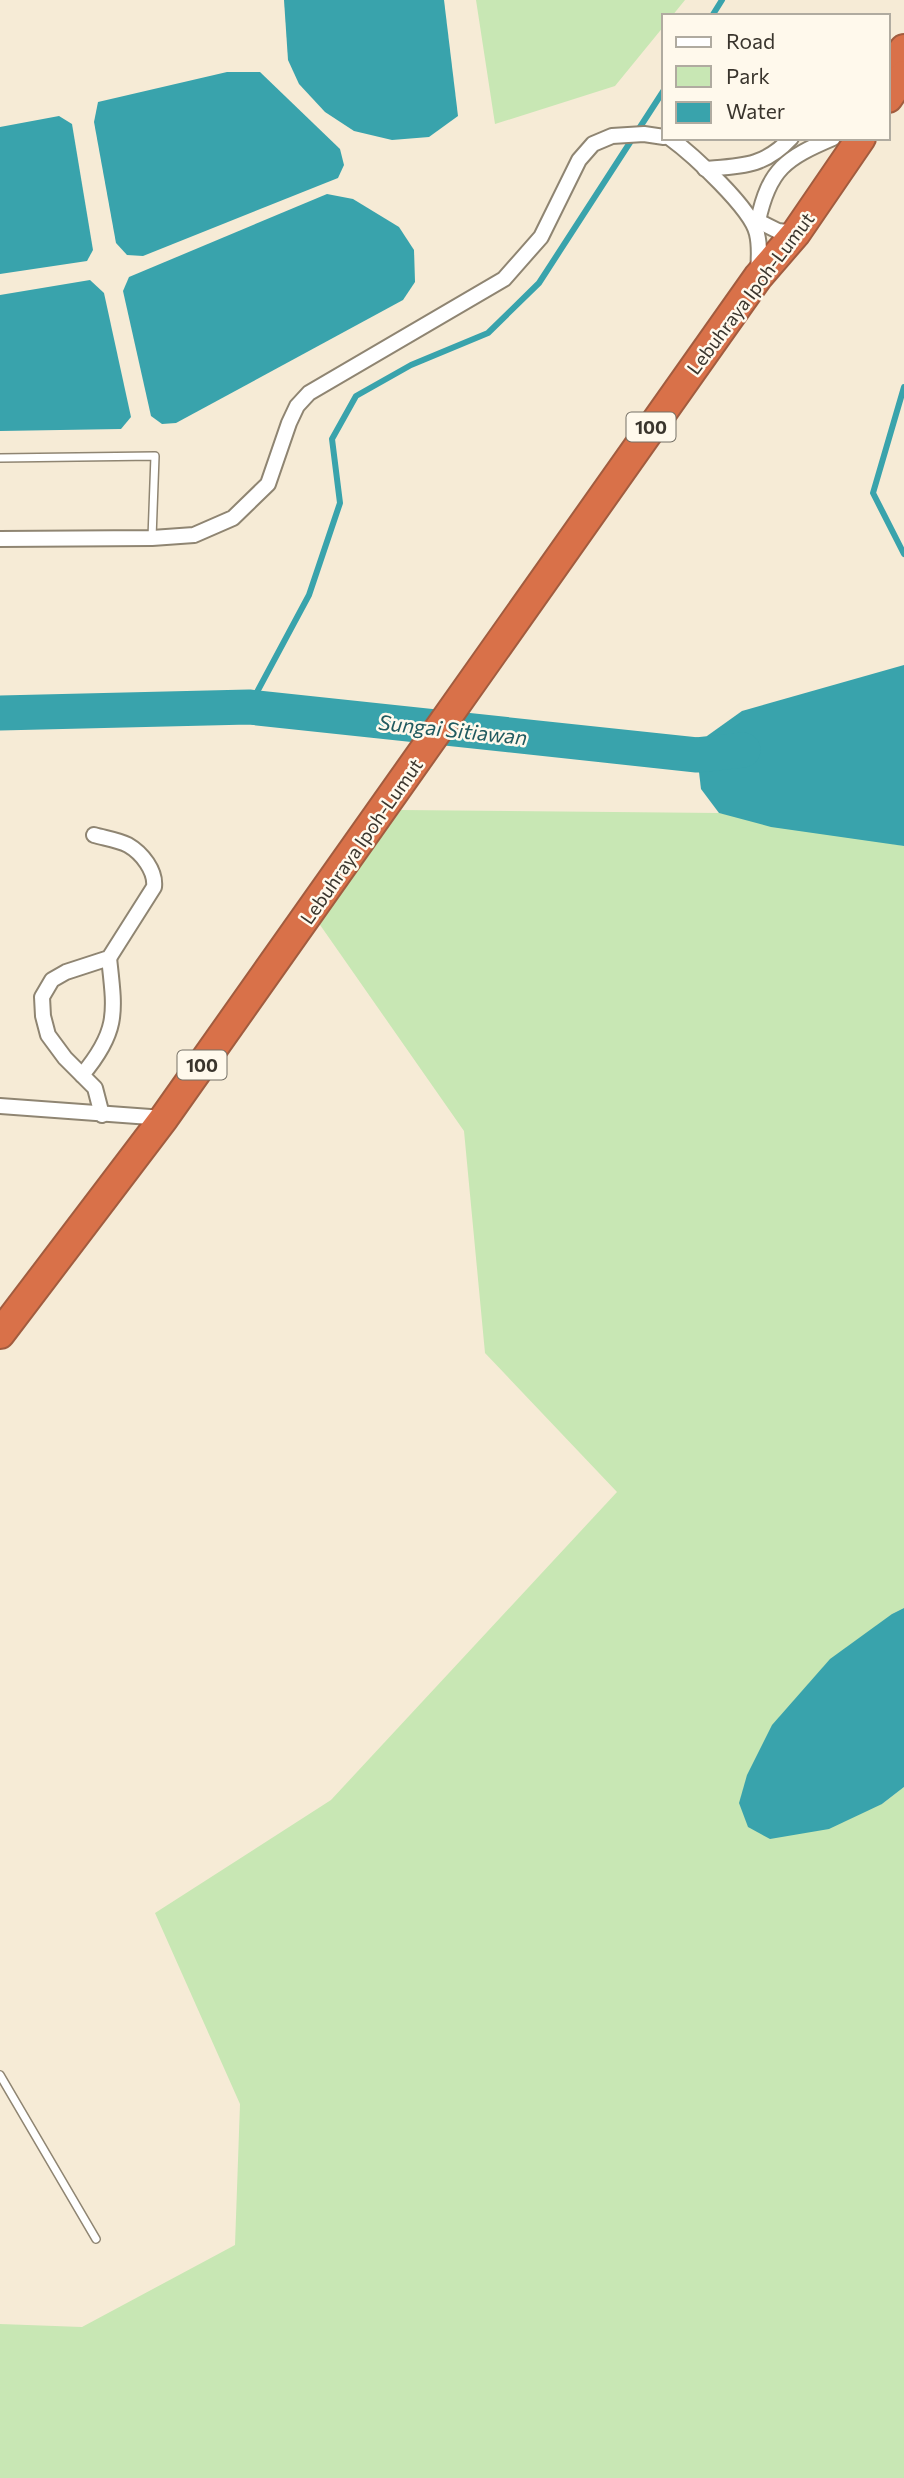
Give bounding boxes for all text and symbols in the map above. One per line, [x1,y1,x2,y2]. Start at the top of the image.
legend [662,14,890,140]
text: Road [726,28,775,53]
text: Park [726,63,770,88]
text: Water [726,98,785,123]
street label: Lebuhraya Ipoh-Lumut [681,207,819,379]
road number: 100 [626,412,676,442]
water label: Sungai Sitiawan [377,709,529,749]
street label: Lebuhraya Ipoh-Lumut [295,753,427,928]
road number: 100 [178,1050,227,1080]

